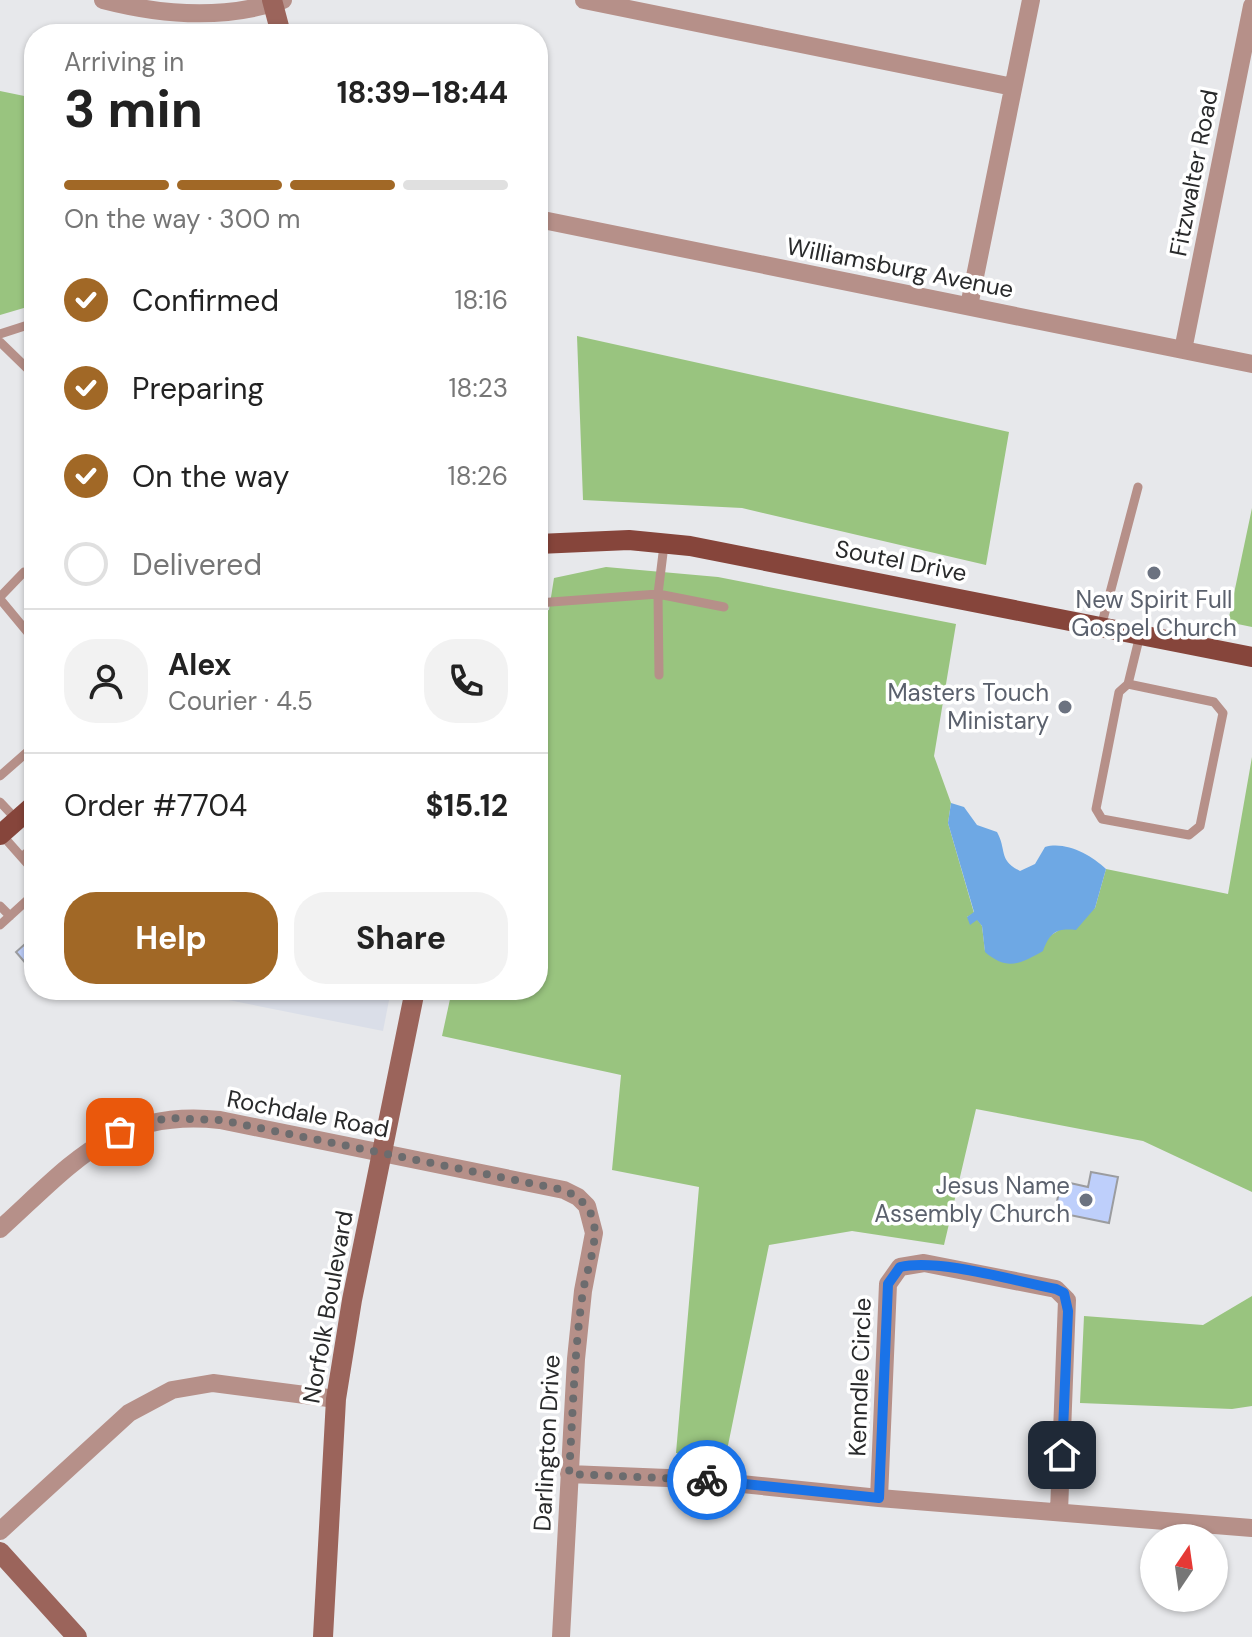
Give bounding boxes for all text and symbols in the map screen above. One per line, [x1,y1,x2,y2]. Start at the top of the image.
text: Arriving in [64,45,184,79]
text: 18:39–18:44 [337,73,508,112]
text: 3 min [64,75,203,143]
street label: Fitzwalter Road [1162,87,1225,259]
text: On the way · 300 m [64,202,300,236]
street label: Williamsburg Avenue [784,230,1016,305]
icon: check [64,278,108,322]
text: Confirmed [132,281,279,320]
text: 18:16 [454,283,508,317]
icon: check [64,366,108,410]
text: Preparing [132,369,264,408]
text: 18:23 [448,371,508,405]
icon: check [64,454,108,498]
text: On the way [132,457,289,496]
text: 18:26 [448,459,508,493]
street label: Soutel Drive [833,533,969,588]
text: Delivered [132,545,262,584]
marker: New Spirit Full Gospel Church [1145,564,1163,582]
place label: New Spirit Full Gospel Church [1071,584,1237,643]
button: person [64,639,148,723]
button: phone [424,639,508,723]
text: Alex [168,645,231,684]
place label: Masters Touch Ministary [887,677,1049,736]
text: Courier · 4.5 [168,684,313,718]
marker: Masters Touch Ministary [1056,698,1074,716]
text: Order #7704 [64,786,247,825]
text: $15.12 [425,786,508,825]
button: Help [64,892,278,984]
button: Share [294,892,508,984]
street label: Rochdale Road [224,1083,392,1144]
pin [86,1098,154,1166]
icon: bag [98,1110,142,1154]
place label: Jesus Name Assembly Church [874,1170,1070,1229]
marker: Jesus Name Assembly Church [1077,1191,1095,1209]
street label: Norfolk Boulevard [295,1208,360,1406]
street label: Kenndle Circle [841,1297,878,1457]
street label: Darlington Drive [526,1354,567,1532]
pin [1028,1421,1096,1489]
icon: home [1040,1433,1084,1477]
courier [667,1440,747,1520]
icon: bike [685,1458,729,1502]
north arrow [1140,1524,1228,1612]
map controls [1140,1524,1228,1612]

